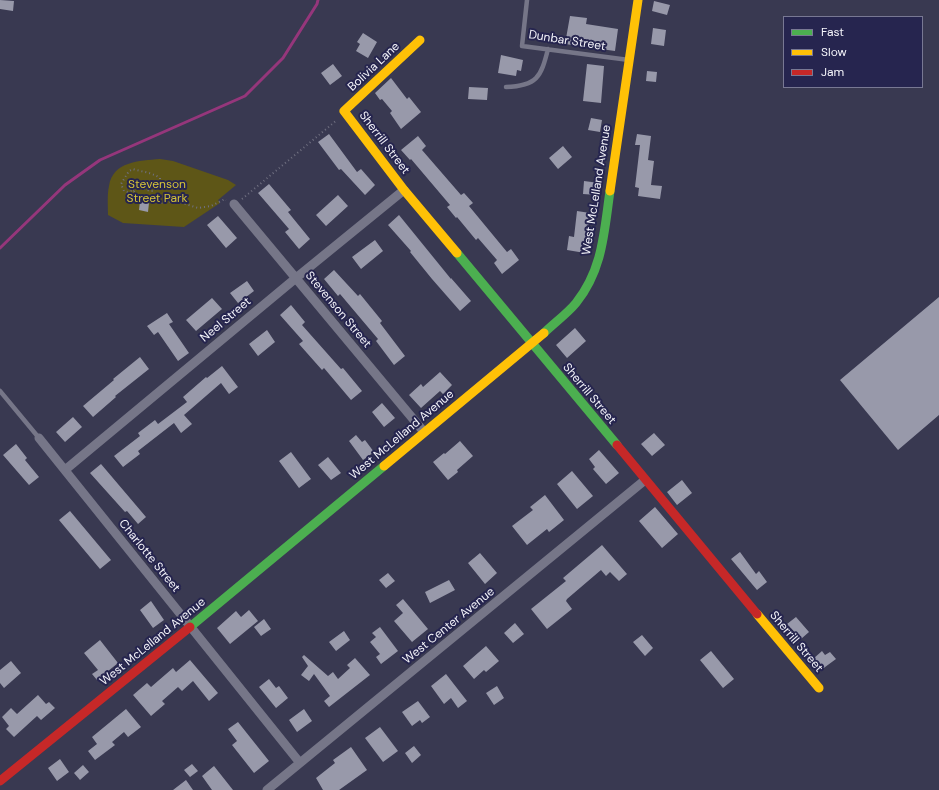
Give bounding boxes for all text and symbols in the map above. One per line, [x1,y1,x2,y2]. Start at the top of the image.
legend [783,16,923,88]
text: Fast [821,24,844,40]
street label: Dunbar Street [528,28,606,54]
street label: Bolivia Lane [345,39,403,95]
text: Slow [821,44,847,60]
text: Jam [821,64,844,80]
street label: Sherrill Street [356,109,412,177]
street label: West McLelland Avenue [580,124,614,256]
park label: Stevenson Street Park [127,178,187,206]
street label: Stevenson Street [302,269,374,351]
street label: Neel Street [198,295,254,345]
street label: Sherrill Street [559,361,619,427]
street label: West McLelland Avenue [347,387,457,483]
street label: Charlotte Street [115,517,183,595]
street label: West Center Avenue [400,585,498,667]
street label: West McLelland Avenue [97,595,209,689]
street label: Sherrill Street [766,609,826,675]

